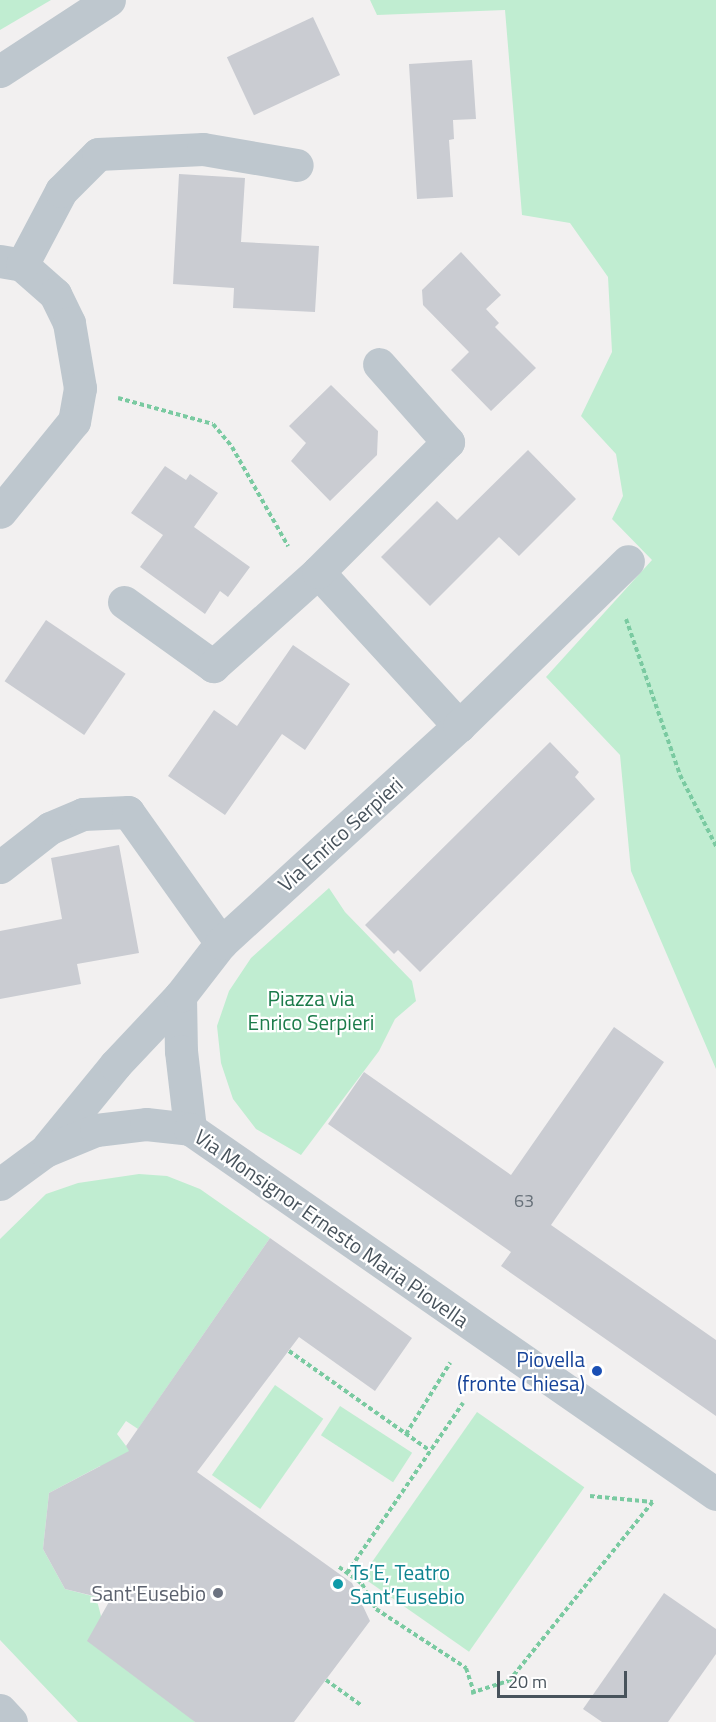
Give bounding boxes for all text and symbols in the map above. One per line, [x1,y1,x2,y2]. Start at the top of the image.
street label: Via Enrico Serpieri [273,771,407,897]
park label: Piazza via Enrico Serpieri [248,985,374,1035]
street label: Via Monsignor Ernesto Maria Piovella [190,1123,474,1333]
house number: 63 [514,1190,534,1212]
place label: Piovella (fronte Chiesa) [457,1346,585,1396]
marker: Piovella (fronte Chiesa) [590,1364,604,1378]
place label: Ts’E, Teatro Sant’Eusebio [350,1559,465,1609]
marker: Ts’E, Teatro Sant’Eusebio [331,1577,345,1591]
place label: Sant'Eusebio [91,1580,206,1606]
marker: Sant'Eusebio [211,1586,225,1600]
scale bar [500,1659,630,1697]
text: 20 m [508,1668,547,1695]

